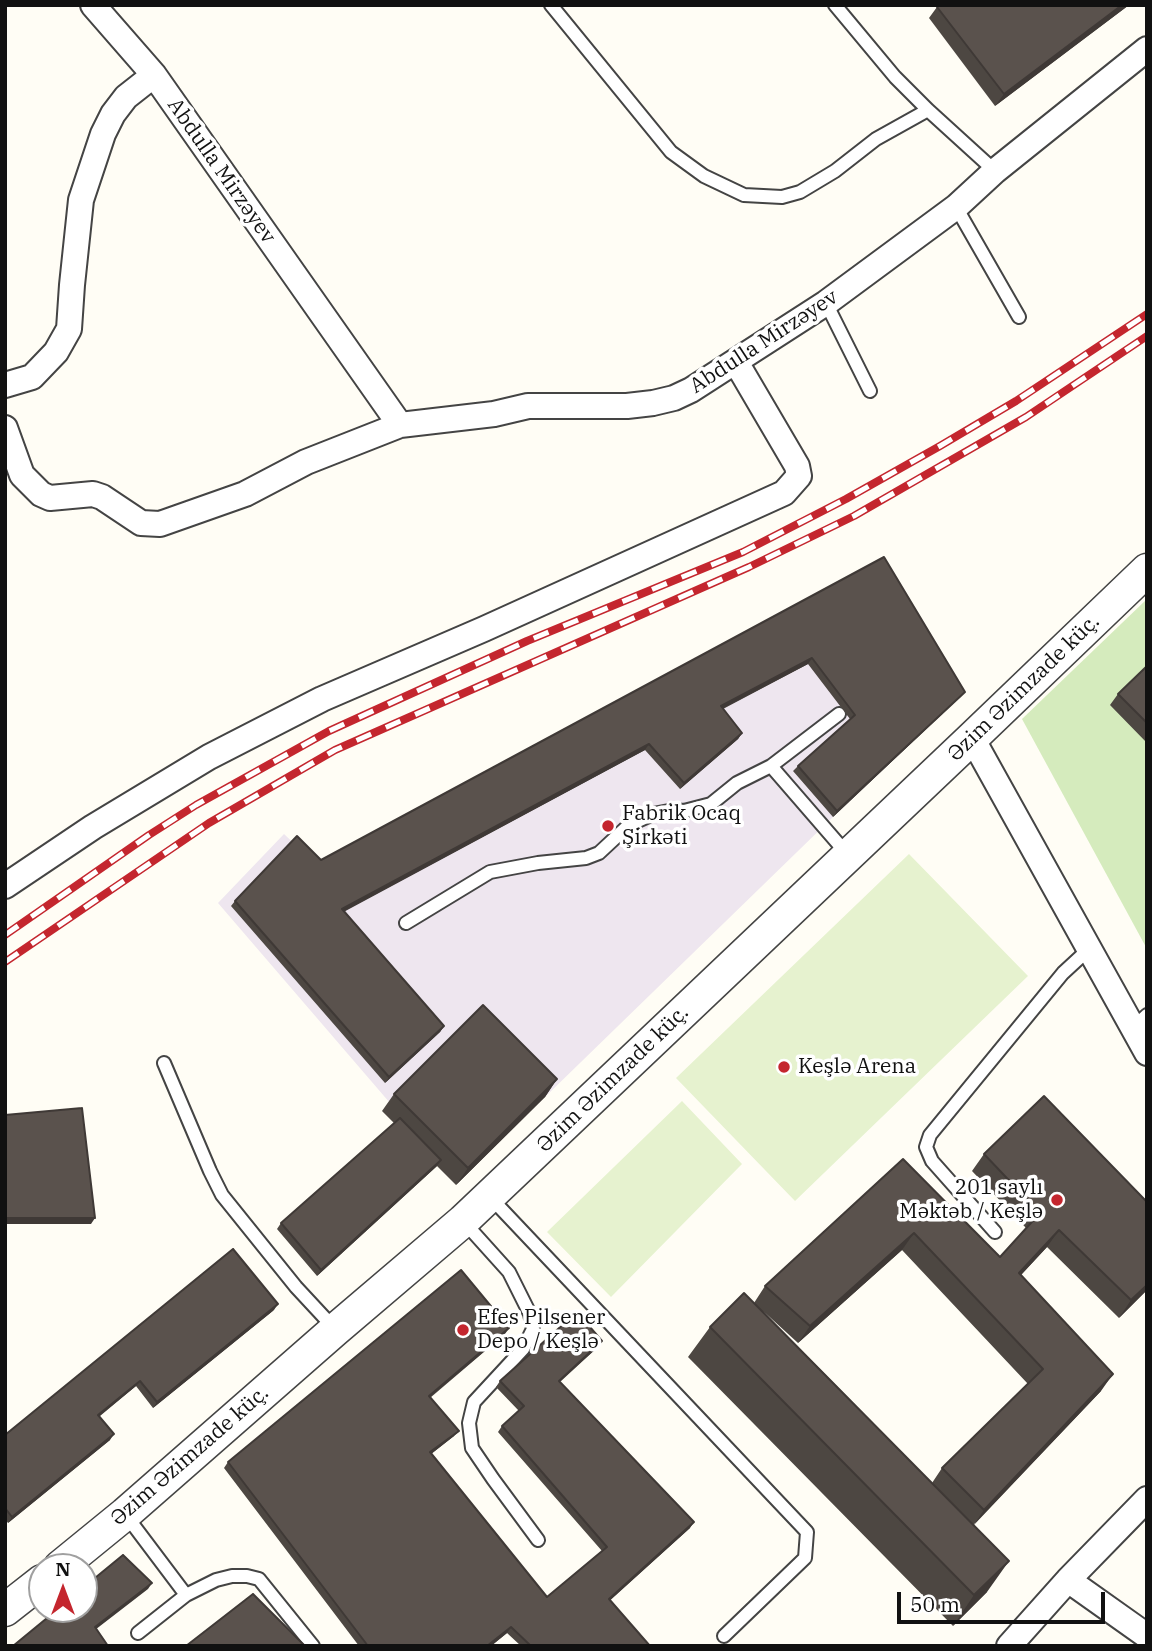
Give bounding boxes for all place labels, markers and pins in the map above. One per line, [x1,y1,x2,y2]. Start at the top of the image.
place label: Fabrik Ocaq Şirkəti [622,801,741,851]
marker: Fabrik Ocaq Şirkəti [600,818,616,834]
place label: Keşlə Arena [798,1054,916,1080]
marker: Keşlə Arena [776,1059,792,1075]
place label: 201 saylı Məktəb / Keşlə [899,1175,1043,1225]
marker: 201 saylı Məktəb / Keşlə [1049,1192,1065,1208]
place label: Efes Pilsener Depo / Keşlə [477,1305,605,1355]
marker: Efes Pilsener Depo / Keşlə [455,1322,471,1338]

